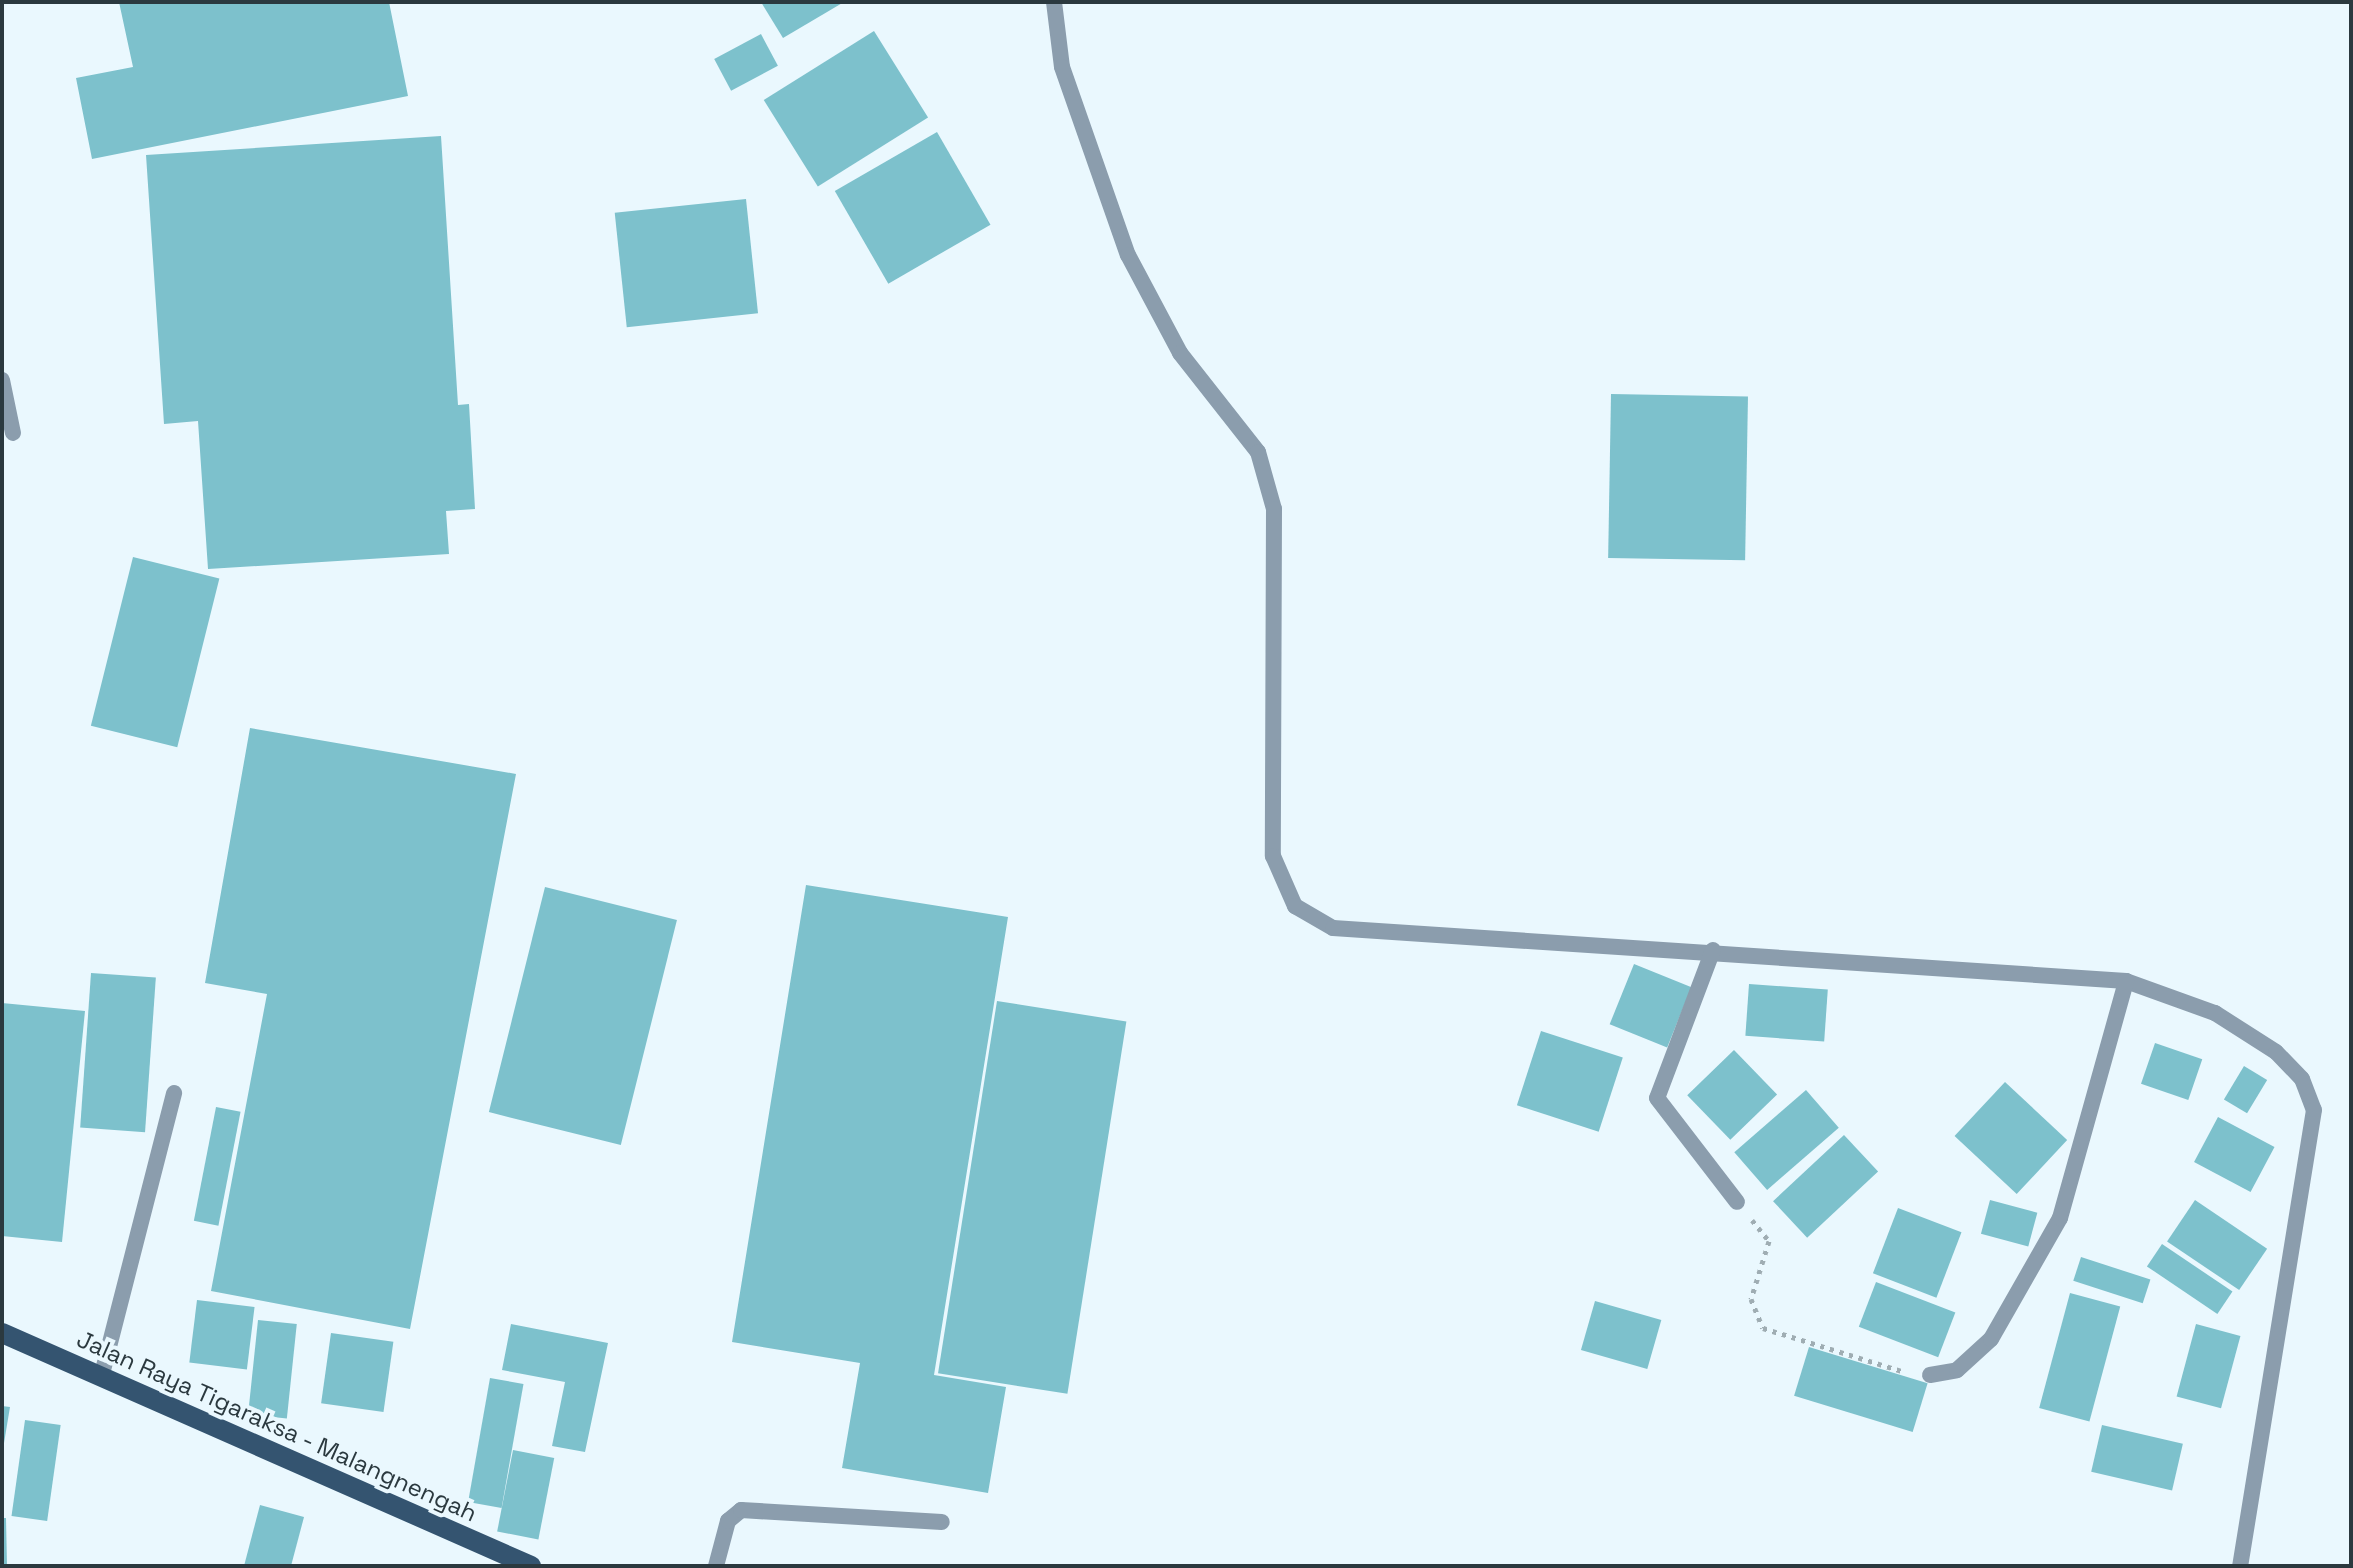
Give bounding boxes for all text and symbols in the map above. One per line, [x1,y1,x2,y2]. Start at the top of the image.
street label: Jalan Raya Tigaraksa - Malangnengah [72,1324,482,1528]

